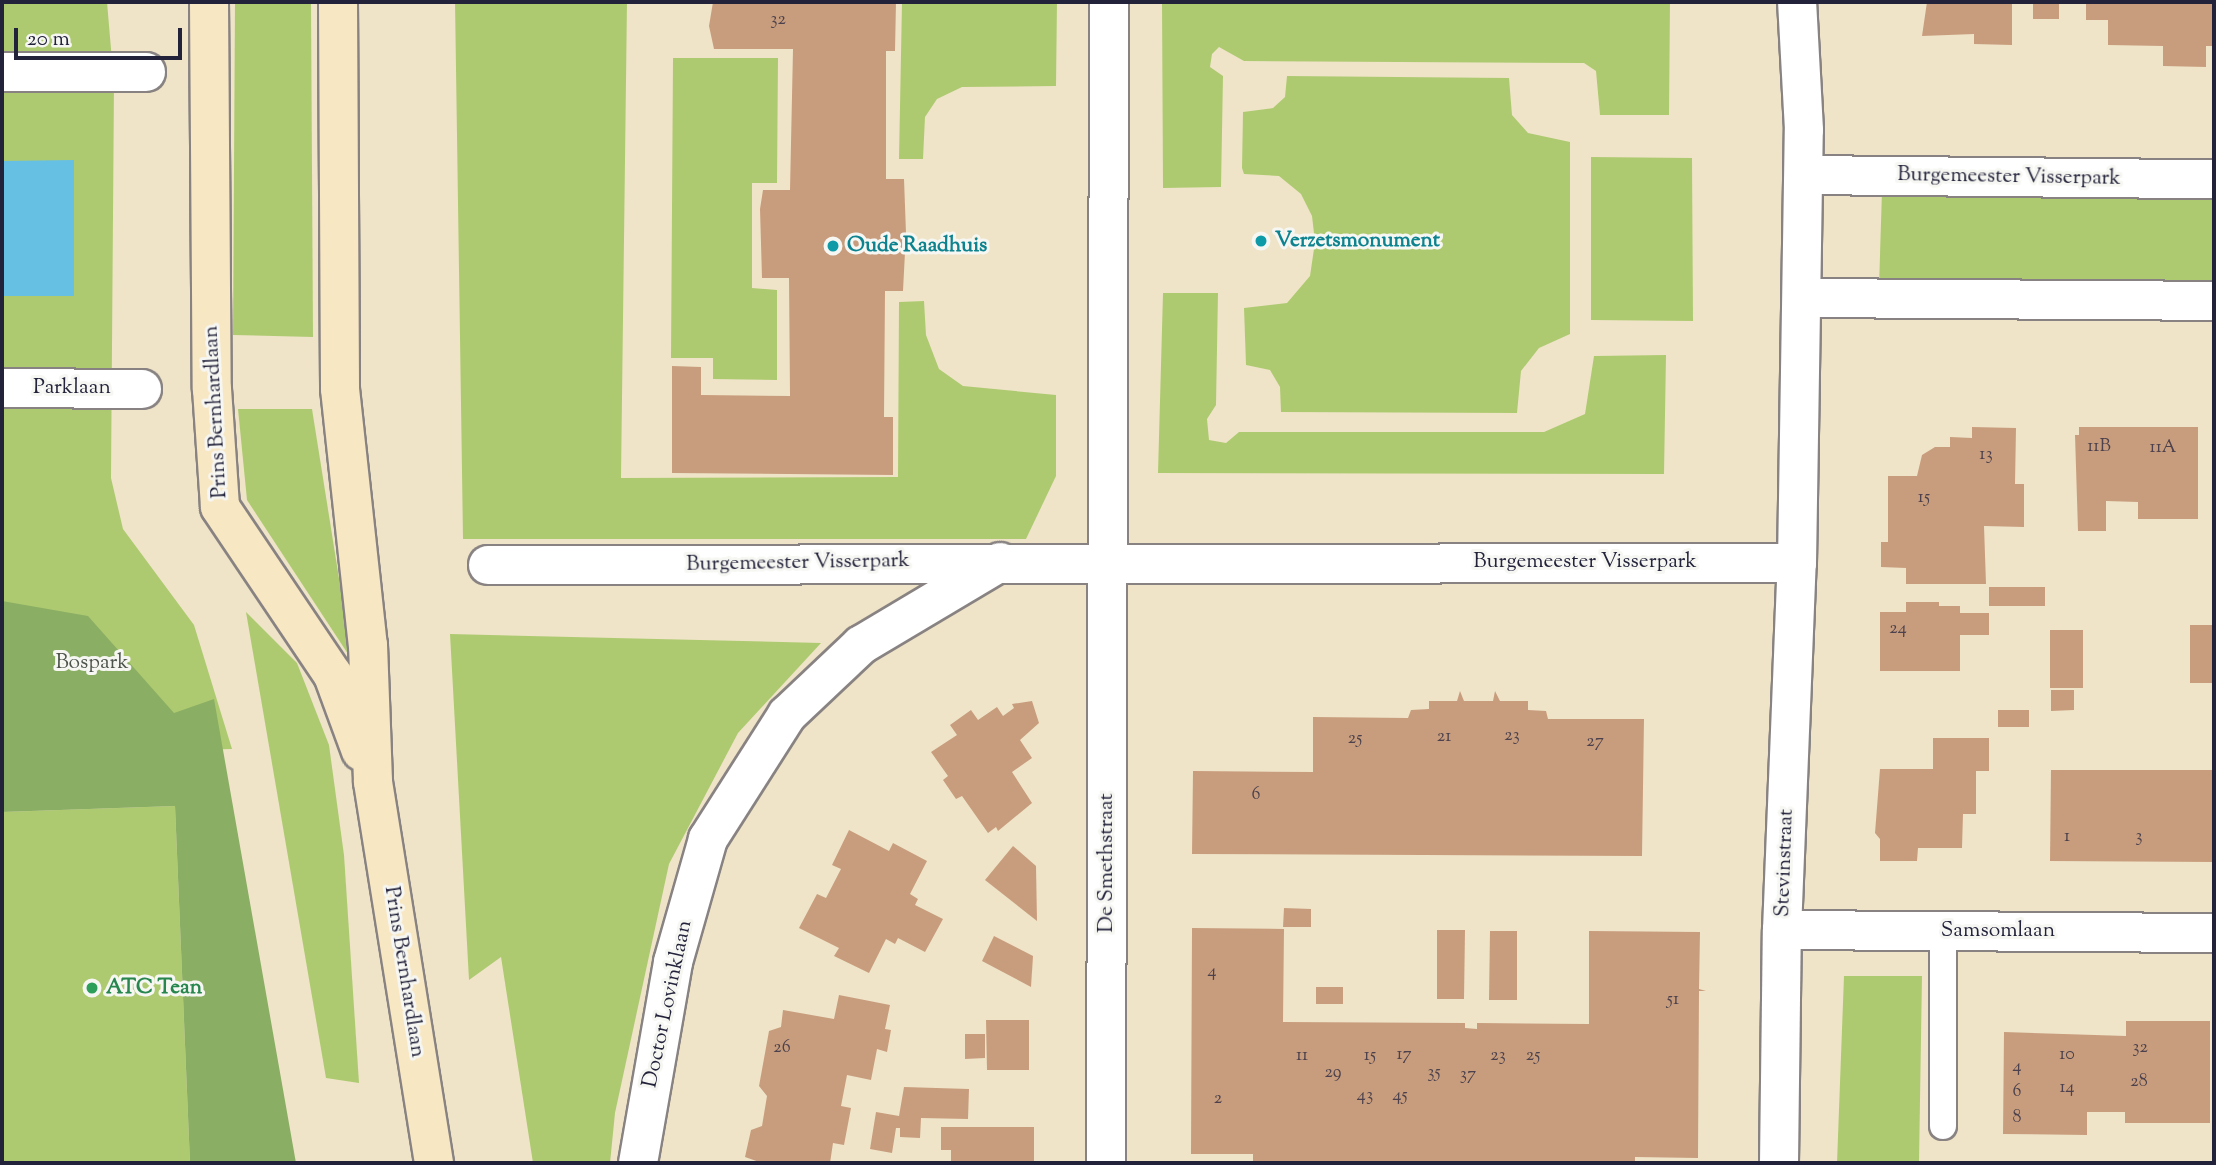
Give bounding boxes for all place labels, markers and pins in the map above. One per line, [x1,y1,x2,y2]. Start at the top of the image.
place label: Verzetsmonument [1275,228,1440,254]
place label: Oude Raadhuis [847,233,987,259]
marker: Verzetsmonument [1253,233,1269,249]
marker: Oude Raadhuis [825,238,841,254]
place label: ATC Tean [106,975,202,1001]
marker: ATC Tean [84,980,100,996]

